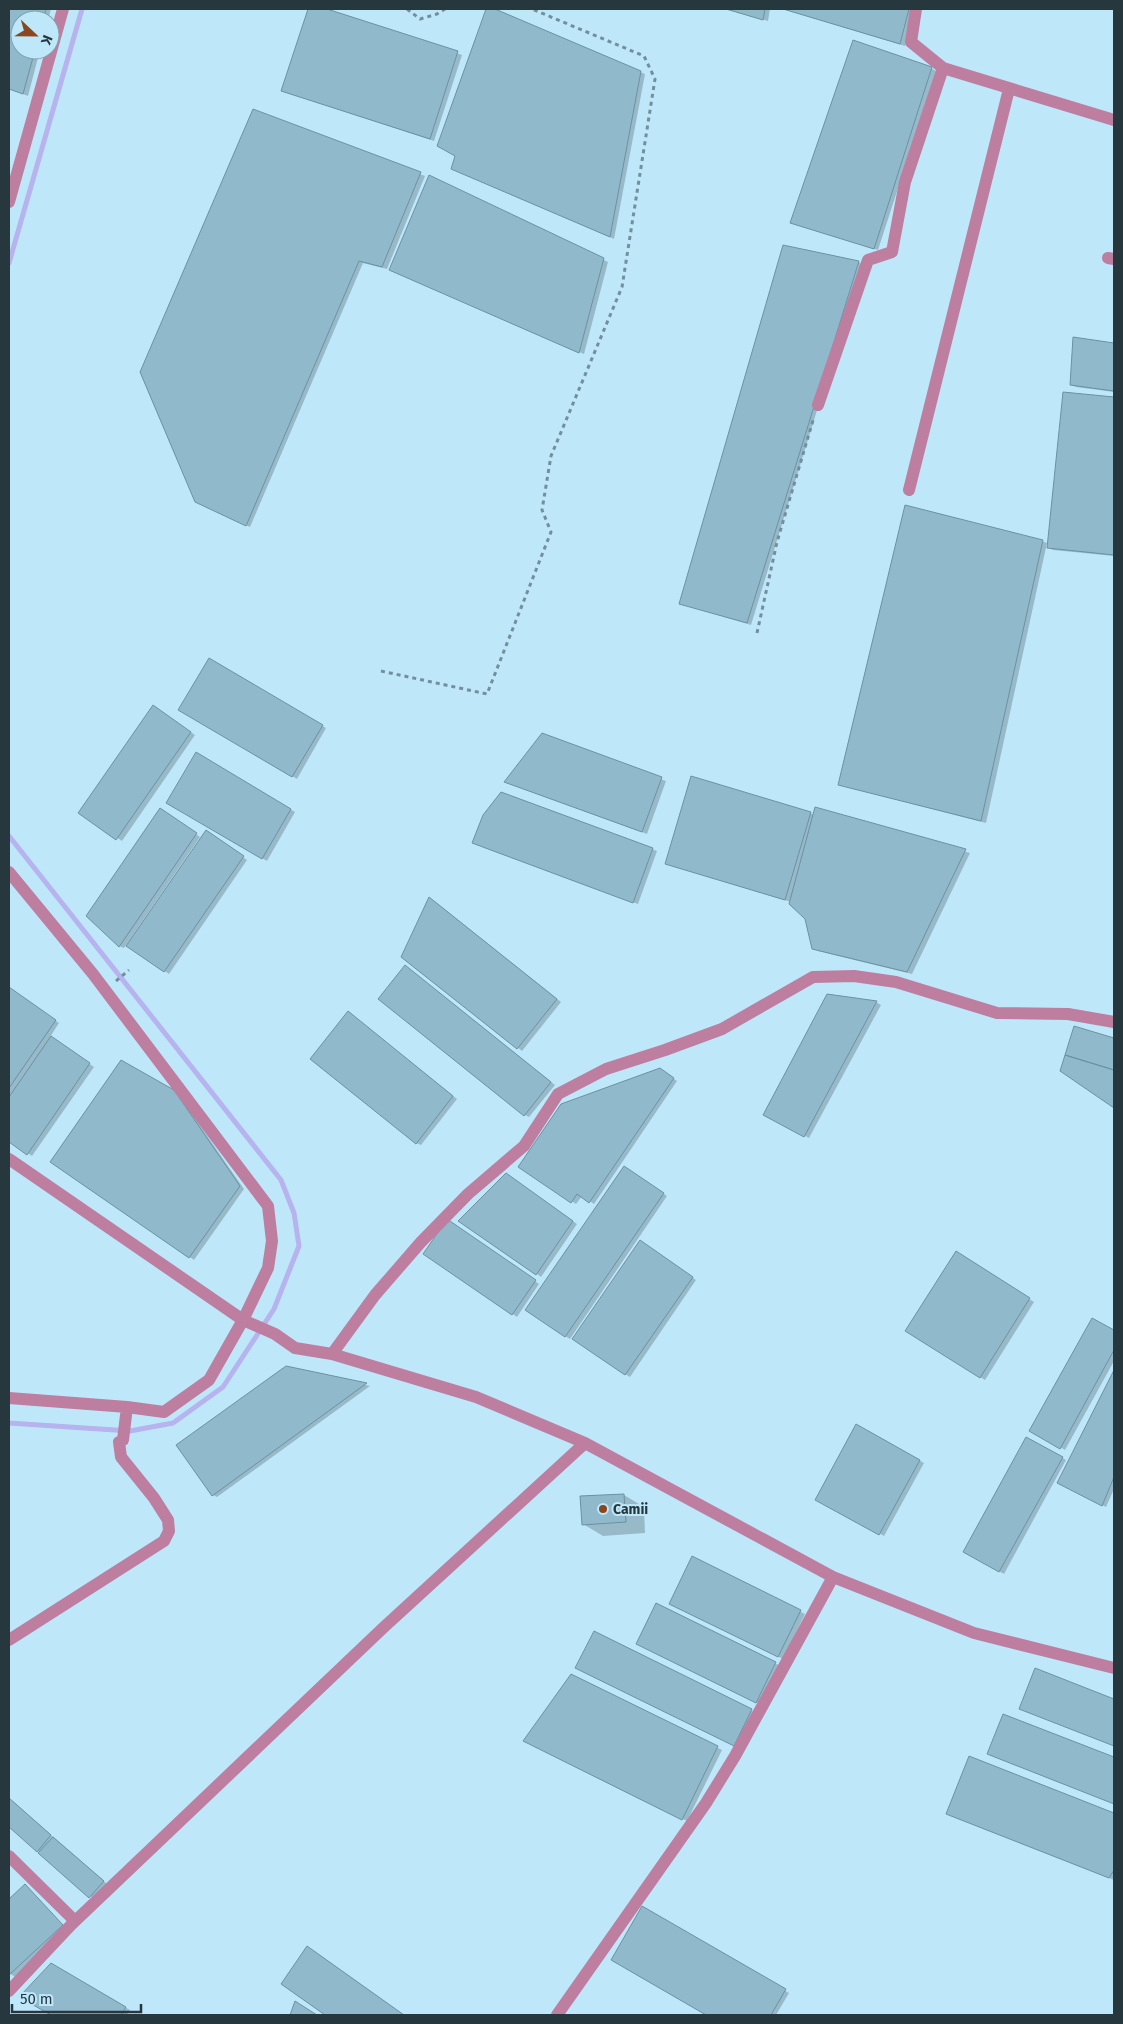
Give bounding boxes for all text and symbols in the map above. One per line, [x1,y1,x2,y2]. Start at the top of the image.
north arrow [10,10,60,60]
text: K [37,32,56,48]
place label: Camii [613,1501,648,1518]
marker: Camii [597,1503,609,1515]
scale bar [12,1982,141,2014]
text: 50 m [20,1990,53,2008]

